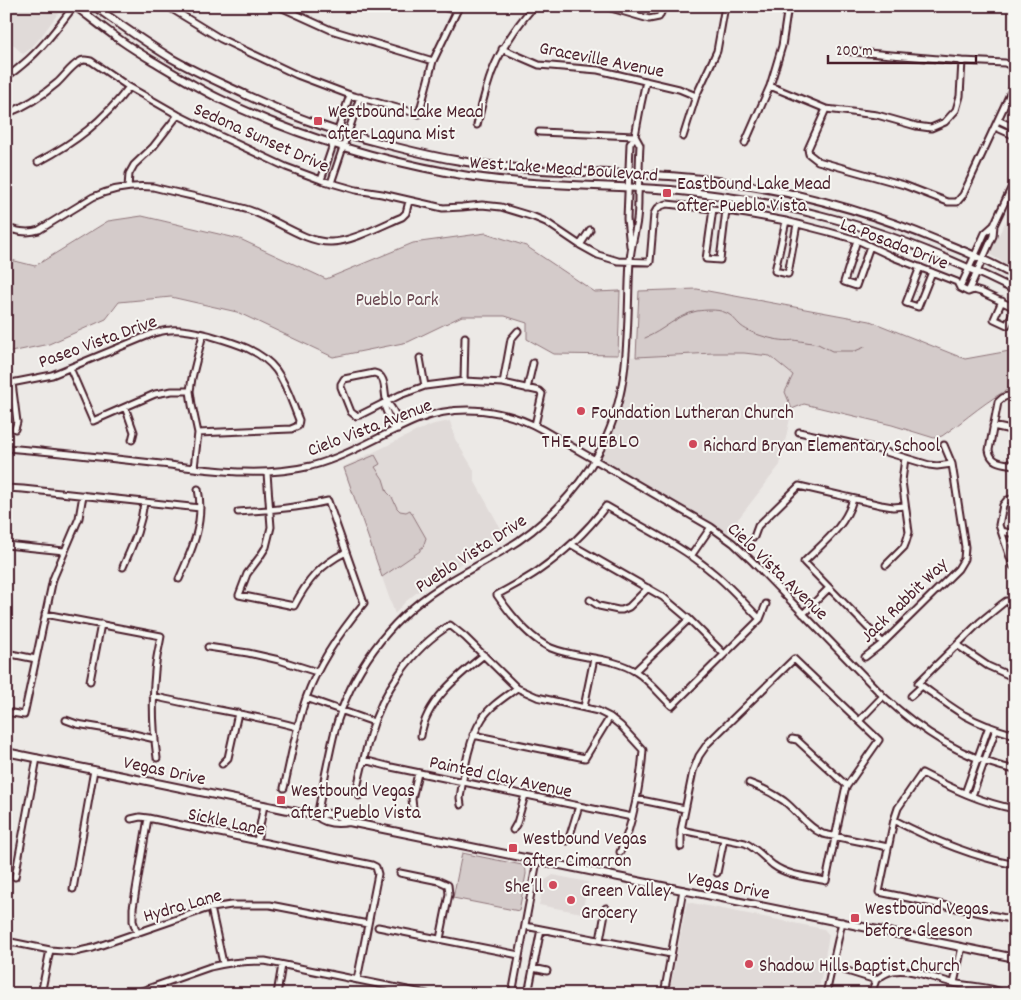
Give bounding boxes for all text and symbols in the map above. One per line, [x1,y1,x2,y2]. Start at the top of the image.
scale bar [828,32,976,64]
street label: Graceville Avenue [537,36,666,87]
text: 200 m [836,41,873,63]
street label: Sedona Sunset Drive [188,97,333,181]
place label: Westbound Lake Mead after Laguna Mist [328,100,484,149]
marker: Westbound Lake Mead after Laguna Mist [312,115,324,127]
street label: West Lake Mead Boulevard [469,150,659,191]
place label: Eastbound Lake Mead after Pueblo Vista [677,172,831,221]
marker: Eastbound Lake Mead after Pueblo Vista [661,187,673,199]
street label: La Posada Drive [836,212,952,278]
park label: Pueblo Park [355,288,439,315]
street label: Paseo Vista Drive [35,309,161,377]
street label: Cielo Vista Avenue [304,393,436,465]
place label: Foundation Lutheran Church [591,401,794,428]
marker: Foundation Lutheran Church [575,405,587,417]
district label: THE PUEBLO [542,429,640,457]
place label: Richard Bryan Elementary School [703,434,940,461]
marker: Richard Bryan Elementary School [687,438,699,450]
street label: Pueblo Vista Drive [411,509,533,601]
street label: Cielo Vista Avenue [720,517,833,628]
street label: Jack Rabbit Way [856,552,956,650]
street label: Painted Clay Avenue [426,750,574,807]
street label: Vegas Drive [121,751,208,794]
place label: Westbound Vegas after Pueblo Vista [291,779,422,828]
marker: Westbound Vegas after Pueblo Vista [275,794,287,806]
street label: Sickle Lane [185,802,267,845]
place label: Westbound Vegas after Cimarron [523,827,647,876]
marker: Westbound Vegas after Cimarron [507,842,519,854]
street label: Vegas Drive [685,866,772,909]
place label: She’ll [505,875,543,902]
marker: She’ll [547,879,559,891]
place label: Green Valley Grocery [581,879,671,928]
street label: Hydra Lane [141,883,225,931]
marker: Green Valley Grocery [565,894,577,906]
place label: Westbound Vegas before Gleeson [865,897,989,946]
marker: Westbound Vegas before Gleeson [849,912,861,924]
place label: Shadow Hills Baptist Church [759,954,960,981]
marker: Shadow Hills Baptist Church [743,958,755,970]

